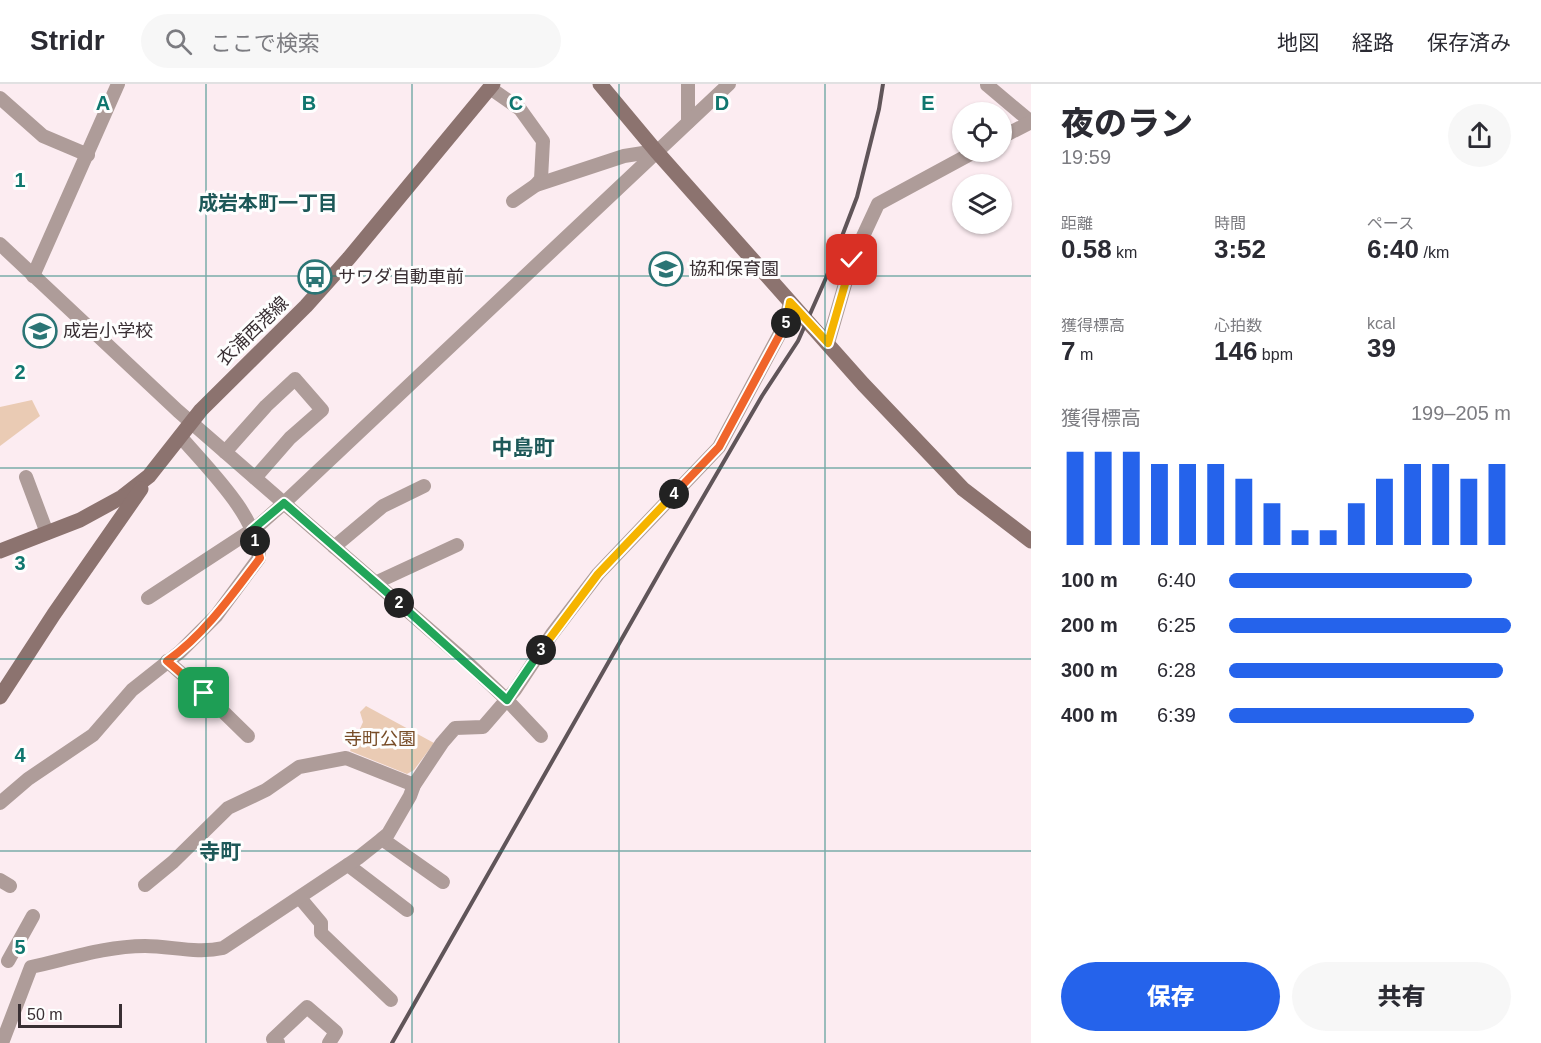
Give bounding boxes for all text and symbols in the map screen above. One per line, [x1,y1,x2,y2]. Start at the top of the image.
search box [141,14,561,68]
text: Stridr [30,25,105,56]
icon: search [162,25,195,58]
text: ここで検索 [210,31,320,56]
text: 地図 [1277,31,1319,54]
text: 経路 [1352,31,1394,54]
text: 保存済み [1427,31,1511,54]
text: A [96,92,110,114]
text: B [302,92,316,114]
text: C [509,92,523,114]
text: D [715,92,729,114]
text: E [921,92,935,114]
map controls [952,102,1012,234]
button: locate [952,102,1012,162]
button: share [1448,104,1511,167]
text: 夜のラン [1061,105,1193,142]
text: 19:59 [1061,146,1111,168]
text: 1 [14,169,26,191]
button: layers [952,174,1012,234]
district label: 成岩本町一丁目 [198,192,338,214]
text: 距離 [1061,215,1093,232]
text: 時間 [1214,215,1246,232]
text: ペース [1367,215,1414,232]
pin [826,234,877,285]
text: 0.58 [1061,234,1112,264]
text: 3:52 [1214,234,1266,264]
text: 6:40 [1367,234,1419,264]
icon: check [835,243,868,276]
text: km [1112,244,1137,261]
text: /km [1419,244,1449,261]
school or university icon: 協和保育園 [648,251,684,287]
bus stop icon: サワダ自動車前 [297,259,333,295]
place label: 協和保育園 [689,259,779,279]
place label: サワダ自動車前 [338,267,464,287]
street label: 衣浦西港線 [214,293,292,369]
pin: 5 [771,308,801,338]
school or university icon: 成岩小学校 [22,313,58,349]
text: 5 [782,314,790,331]
text: kcal [1367,315,1395,332]
text: 獲得標高 [1061,317,1125,334]
text: 心拍数 [1214,317,1262,334]
place label: 成岩小学校 [63,321,153,341]
text: 39 [1367,333,1396,363]
text: 7 [1061,336,1075,366]
text: 146 [1214,336,1257,366]
text: m [1075,346,1093,363]
text: bpm [1257,346,1293,363]
text: 2 [14,361,26,383]
text: 199–205 m [1411,402,1511,424]
text: 獲得標高 [1061,407,1141,429]
district label: 中島町 [492,436,555,459]
pin: 4 [659,479,689,509]
text: 4 [670,485,678,502]
pin: 1 [240,526,270,556]
text: 1 [251,532,259,549]
text: 3 [14,552,26,574]
text: 100 m [1061,569,1118,591]
text: 6:40 [1157,569,1196,591]
pin: 2 [384,588,414,618]
text: 2 [395,594,403,611]
text: 200 m [1061,614,1118,636]
text: 6:25 [1157,614,1196,636]
pin: 3 [526,635,556,665]
text: 3 [537,641,545,658]
text: 300 m [1061,659,1118,681]
text: 6:28 [1157,659,1196,681]
pin [178,667,229,718]
icon: arrive [187,676,220,709]
text: 400 m [1061,704,1118,726]
text: 6:39 [1157,704,1196,726]
park label: 寺町公園 [344,729,416,749]
text: 4 [14,744,26,766]
district label: 寺町 [199,840,241,863]
text: 5 [14,936,26,958]
button: 保存 [1061,962,1280,1031]
button: 共有 [1292,962,1511,1031]
scale bar [18,1001,122,1028]
text: 50 m [27,1006,63,1023]

